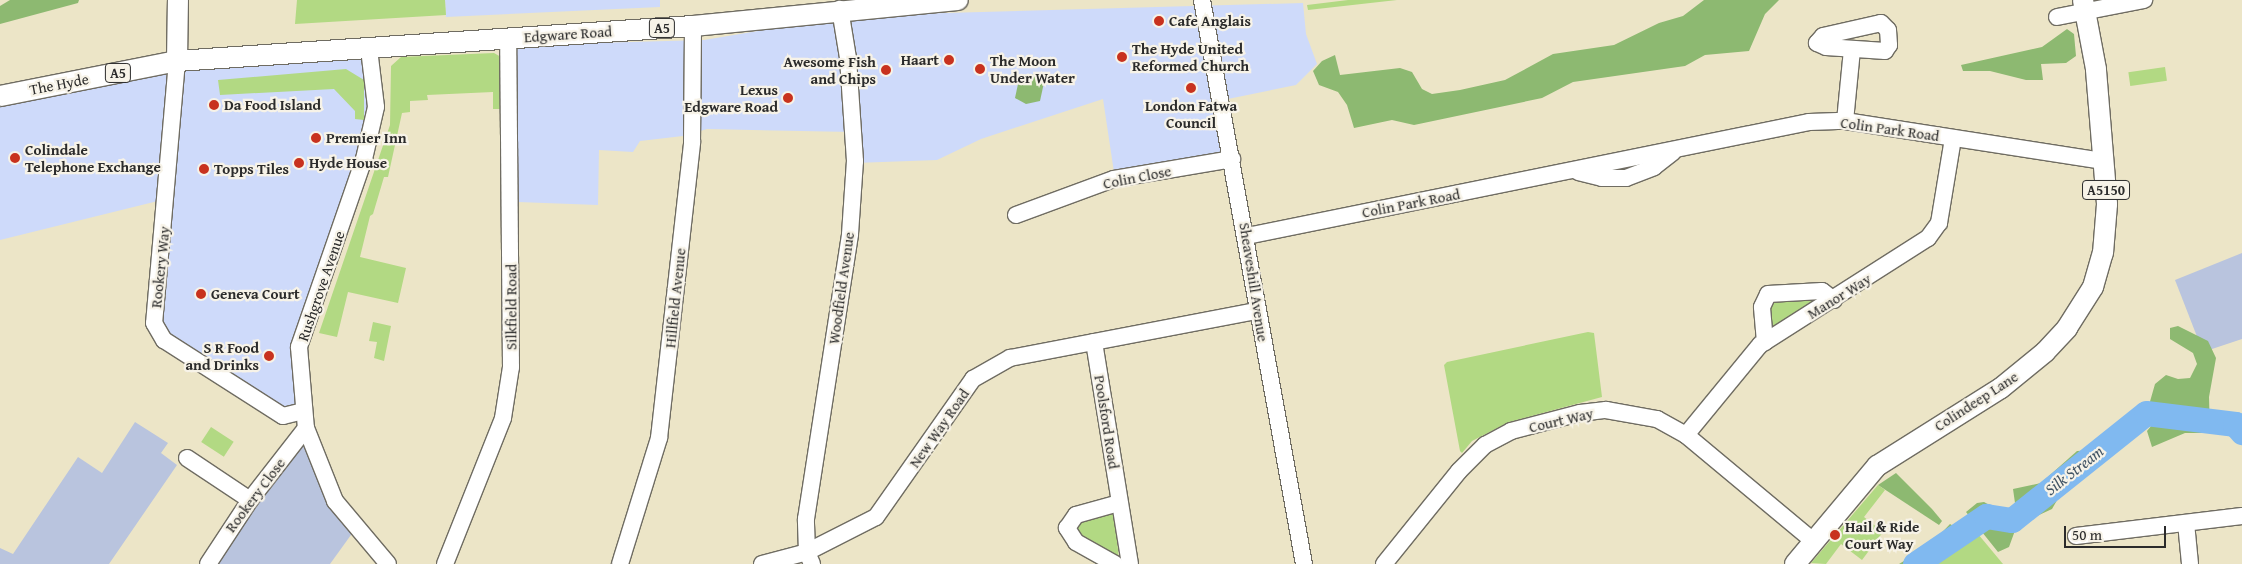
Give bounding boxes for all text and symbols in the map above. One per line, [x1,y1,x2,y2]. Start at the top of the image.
place label: Cafe Anglais [1169,12,1251,30]
marker: Cafe Anglais [1153,15,1165,27]
road number: A5 [648,16,676,40]
street label: Edgware Road [523,22,613,46]
place label: The Hyde United Reformed Church [1132,39,1249,74]
place label: Haart [901,51,939,69]
place label: The Moon Under Water [990,51,1075,86]
marker: The Hyde United Reformed Church [1116,51,1128,63]
place label: Awesome Fish and Chips [783,52,876,87]
marker: Haart [943,54,955,66]
road number: A5 [104,62,132,84]
marker: The Moon Under Water [974,63,986,75]
marker: Awesome Fish and Chips [880,64,892,76]
street label: The Hyde [28,69,90,99]
place label: Lexus Edgware Road [684,80,778,115]
marker: London Fatwa Council [1185,82,1197,94]
marker: Lexus Edgware Road [782,92,794,104]
place label: Da Food Island [224,96,321,114]
place label: London Fatwa Council [1145,96,1237,131]
marker: Da Food Island [208,99,220,111]
street label: Colin Park Road [1839,113,1941,145]
place label: Premier Inn [326,129,407,147]
marker: Premier Inn [310,132,322,144]
place label: Colindale Telephone Exchange [25,140,161,175]
marker: Colindale Telephone Exchange [9,152,21,164]
place label: Hyde House [309,154,387,172]
marker: Hyde House [293,157,305,169]
place label: Topps Tiles [214,160,289,178]
street label: Colin Close [1101,162,1173,192]
marker: Topps Tiles [198,163,210,175]
road number: A5150 [2081,178,2131,202]
street label: Colin Park Road [1360,185,1462,221]
street label: Sheaveshill Avenue [1236,221,1272,343]
street label: Rookery Way [147,225,173,309]
street label: Rushgrove Avenue [294,228,348,344]
street label: Woodfield Avenue [824,231,858,345]
street label: Hillfield Avenue [661,247,689,349]
street label: Silkfield Road [502,264,520,350]
street label: Manor Way [1804,269,1874,323]
place label: Geneva Court [211,285,300,303]
marker: Geneva Court [195,288,207,300]
place label: S R Food and Drinks [185,338,259,373]
marker: S R Food and Drinks [263,350,275,362]
street label: Colindeep Lane [1931,367,2021,435]
street label: Poolsford Road [1091,374,1123,470]
street label: New Way Road [905,385,973,471]
street label: Court Way [1527,404,1595,436]
water label: Silk Stream [2041,441,2107,499]
street label: Rookery Close [221,454,289,536]
scale bar [2067,516,2170,548]
place label: Hail & Ride Court Way [1845,517,1919,552]
text: 50 m [2072,524,2102,545]
marker: Hail & Ride Court Way [1829,529,1841,541]

